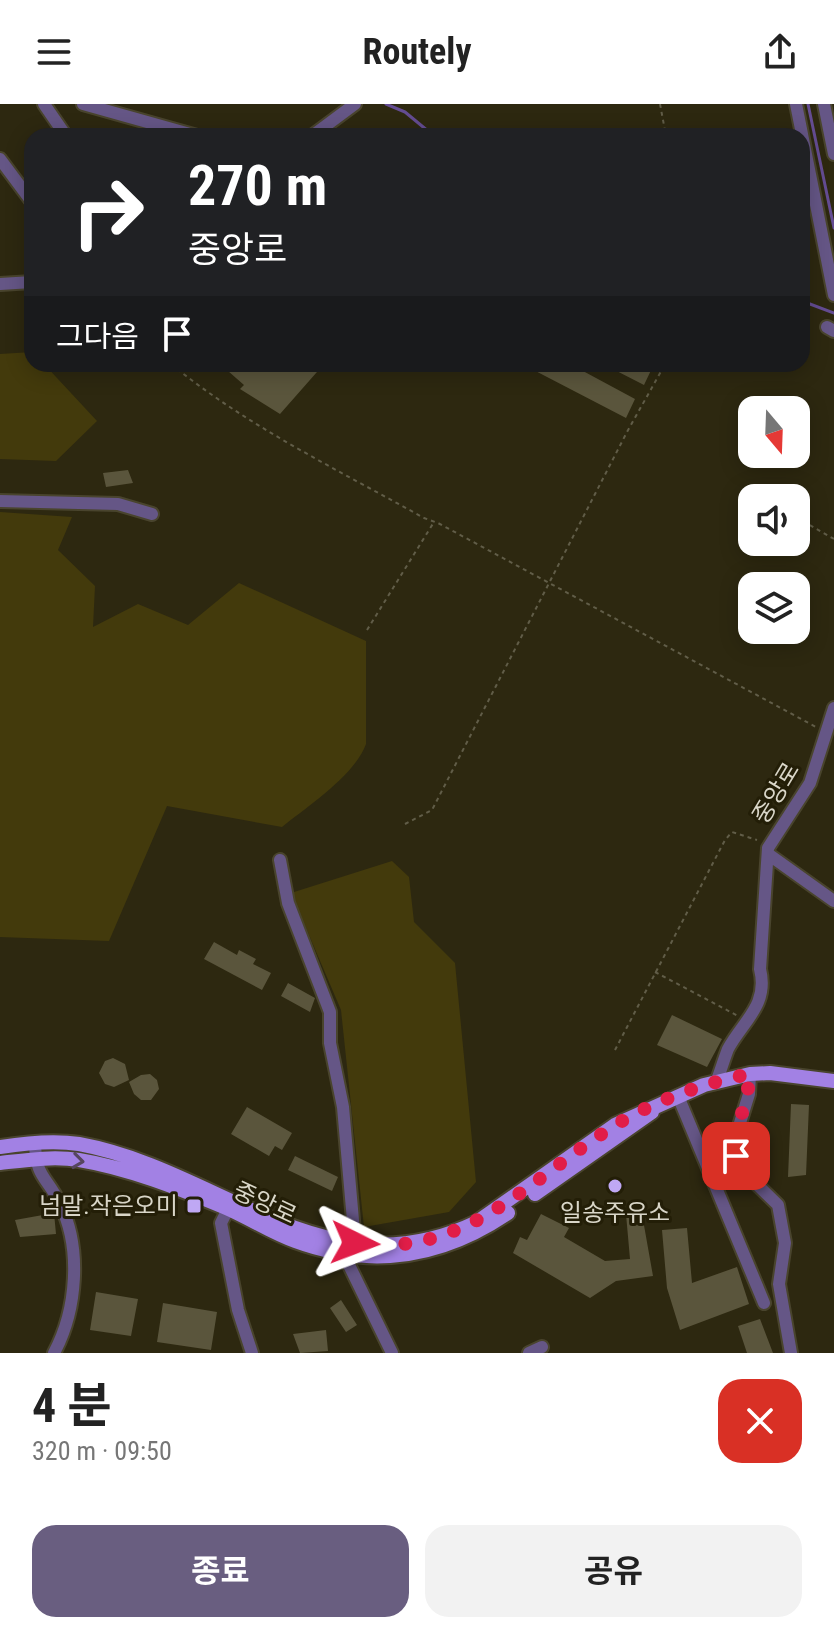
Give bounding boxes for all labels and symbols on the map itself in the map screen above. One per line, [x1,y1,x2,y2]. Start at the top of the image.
north arrow [738,396,810,468]
street label: 중앙로 [747,757,805,829]
pin [702,1122,770,1190]
one-way arrow [71,1153,84,1170]
street label: 중앙로 [229,1176,301,1230]
marker: 일송주유소 [606,1177,624,1195]
place label: 넘말.작은오미 [39,1192,178,1220]
marker: 넘말.작은오미 [185,1197,203,1215]
place label: 일송주유소 [560,1199,670,1227]
position arrow [313,1201,397,1285]

